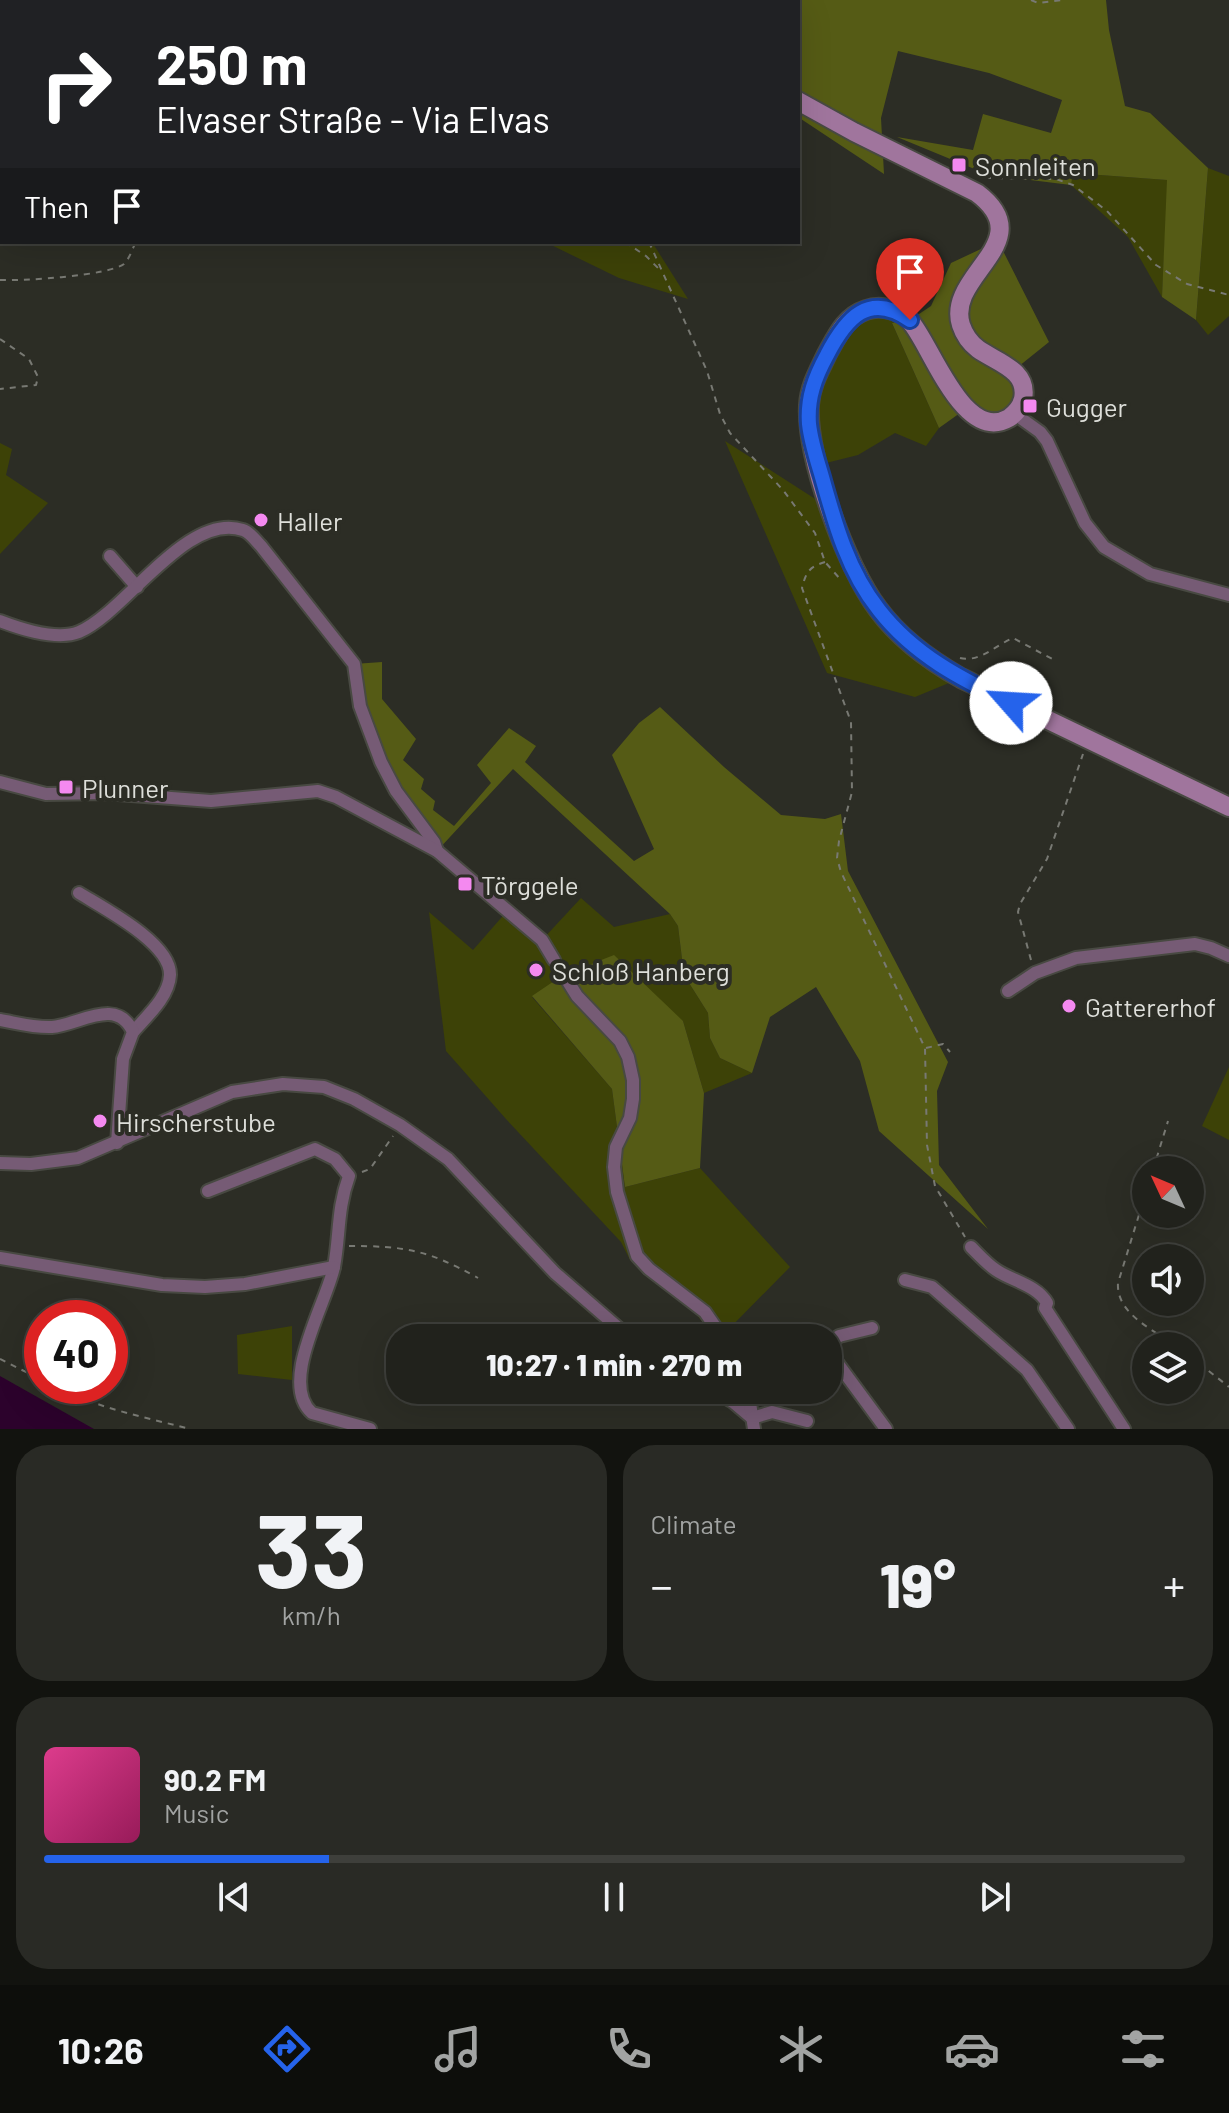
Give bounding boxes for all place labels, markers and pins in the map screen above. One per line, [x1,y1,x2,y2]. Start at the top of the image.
place label: Sonnleiten [975,150,1096,181]
marker: Sonnleiten [950,156,968,174]
pin [876,238,944,320]
place label: Gugger [1046,391,1128,422]
marker: Gugger [1021,397,1039,415]
place label: Haller [277,505,343,536]
marker: Haller [252,511,270,529]
place label: Plunner [82,772,169,803]
marker: Plunner [57,778,75,796]
place label: Törggele [481,869,579,900]
marker: Törggele [456,875,474,893]
place label: Schloß Hanberg [552,955,730,986]
marker: Schloß Hanberg [527,961,545,979]
place label: Gattererhof [1085,991,1216,1022]
marker: Gattererhof [1060,997,1078,1015]
place label: Hirscherstube [116,1106,276,1137]
marker: Hirscherstube [91,1112,109,1130]

